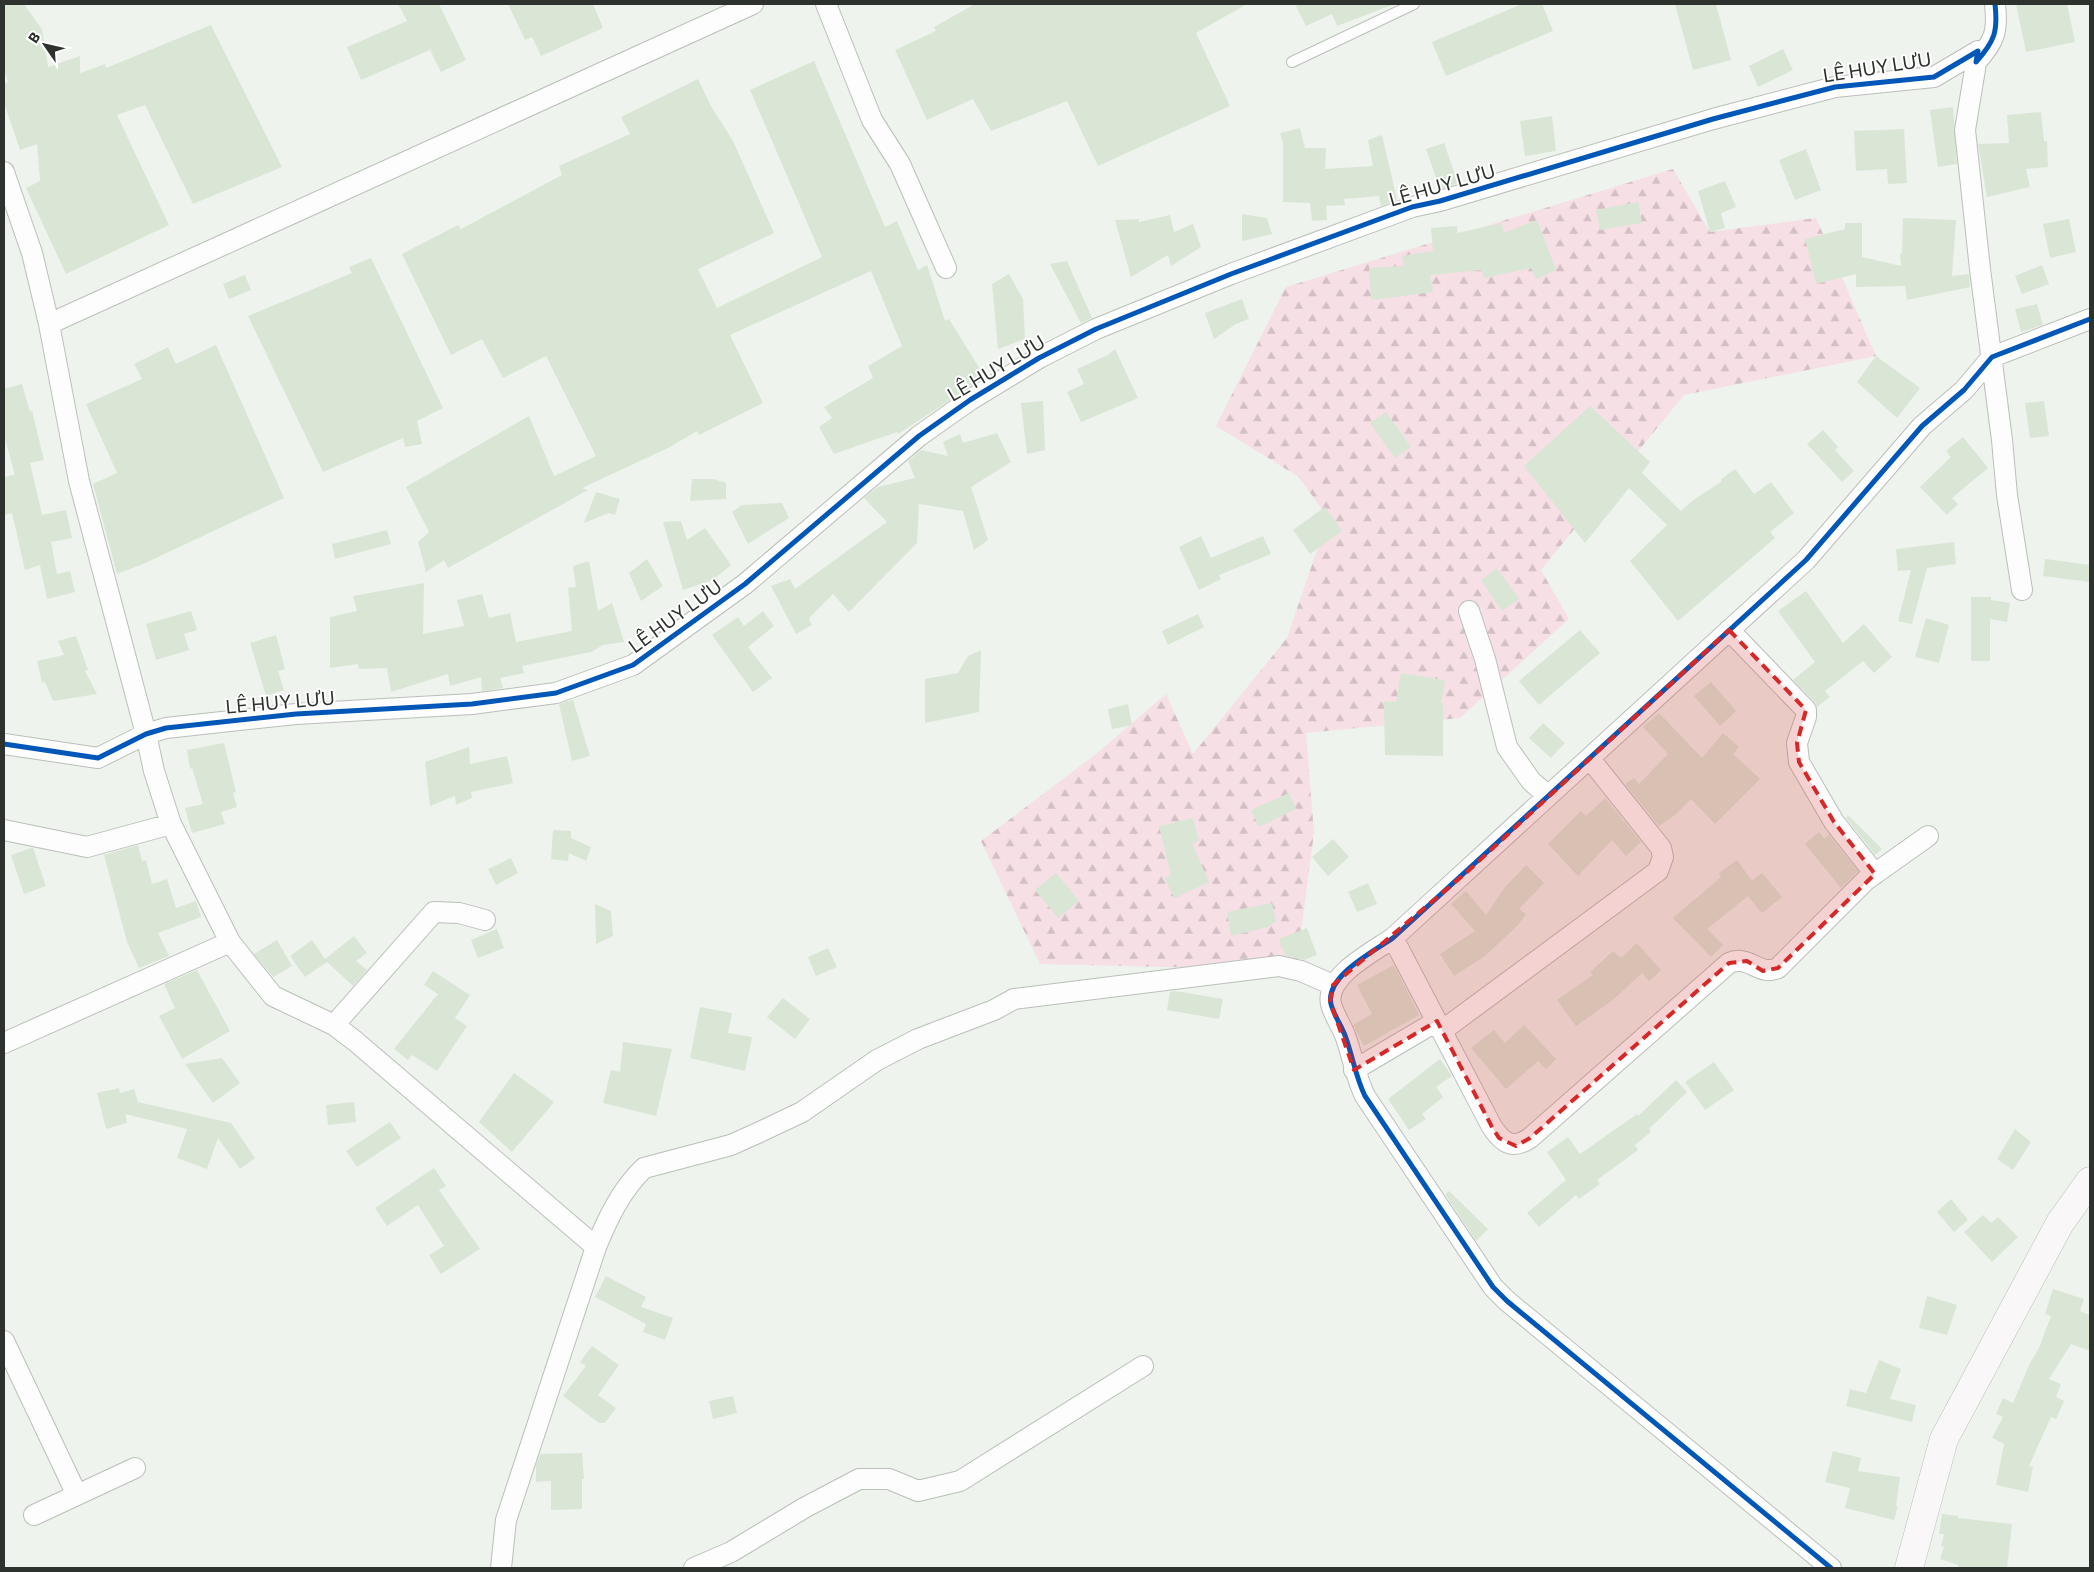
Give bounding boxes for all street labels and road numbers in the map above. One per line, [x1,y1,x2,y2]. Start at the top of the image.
street label: LÊ HUY LƯU [1821,47,1933,86]
street label: LÊ HUY LƯU [1386,158,1498,211]
street label: LÊ HUY LƯU [943,329,1049,406]
street label: LÊ HUY LƯU [624,574,726,657]
street label: LÊ HUY LƯU [224,685,336,718]

